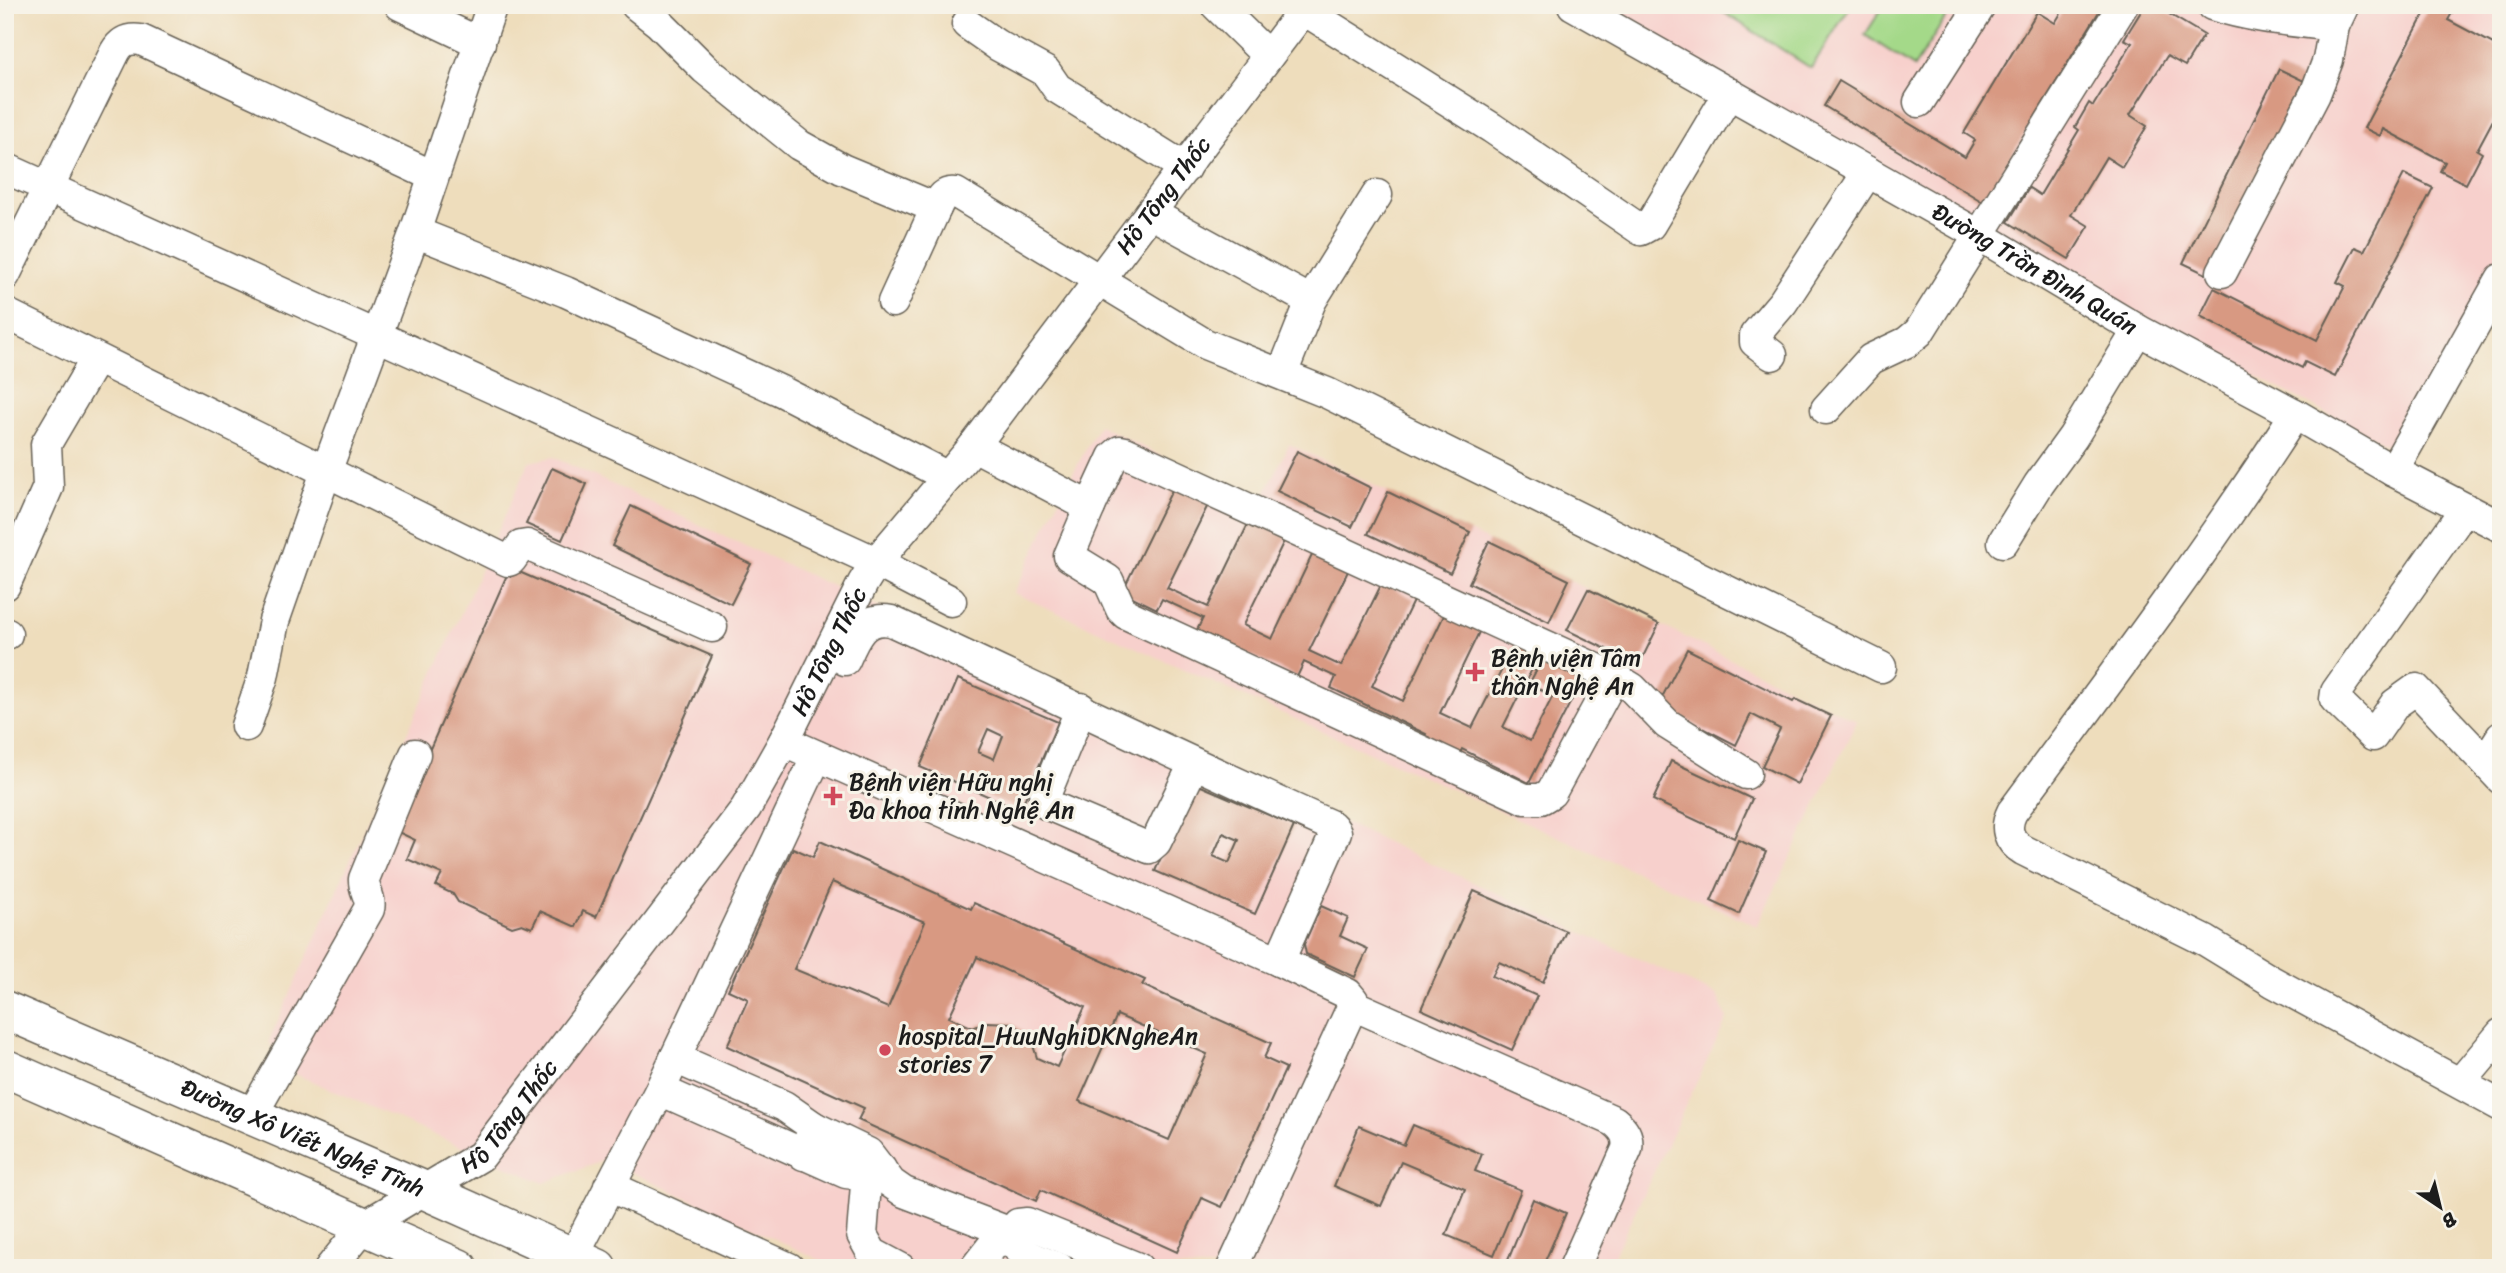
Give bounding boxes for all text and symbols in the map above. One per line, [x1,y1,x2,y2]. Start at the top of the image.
street label: Hồ Tông Thốc [1104,127,1222,264]
street label: Đường Trần Đình Quán [1924,191,2146,347]
street label: Hồ Tông Thốc [779,580,879,723]
place label: Bệnh viện Tâm thần Nghệ An [1491,637,1641,707]
marker: Bệnh viện Tâm thần Nghệ An [1465,662,1485,682]
place label: Bệnh viện Hữu nghị Đa khoa tỉnh Nghệ An [849,761,1074,831]
marker: Bệnh viện Hữu nghị Đa khoa tỉnh Nghệ An [823,786,843,806]
place label: hospital_HuuNghiDKNgheAn stories 7 [898,1015,1198,1085]
marker: hospital_HuuNghiDKNgheAn stories 7 [877,1042,893,1058]
street label: Hồ Tông Thốc [451,1050,569,1185]
street label: Đường Xô Viết Nghệ Tĩnh [174,1067,432,1209]
north arrow [2404,1172,2474,1242]
text: B [2435,1204,2464,1237]

